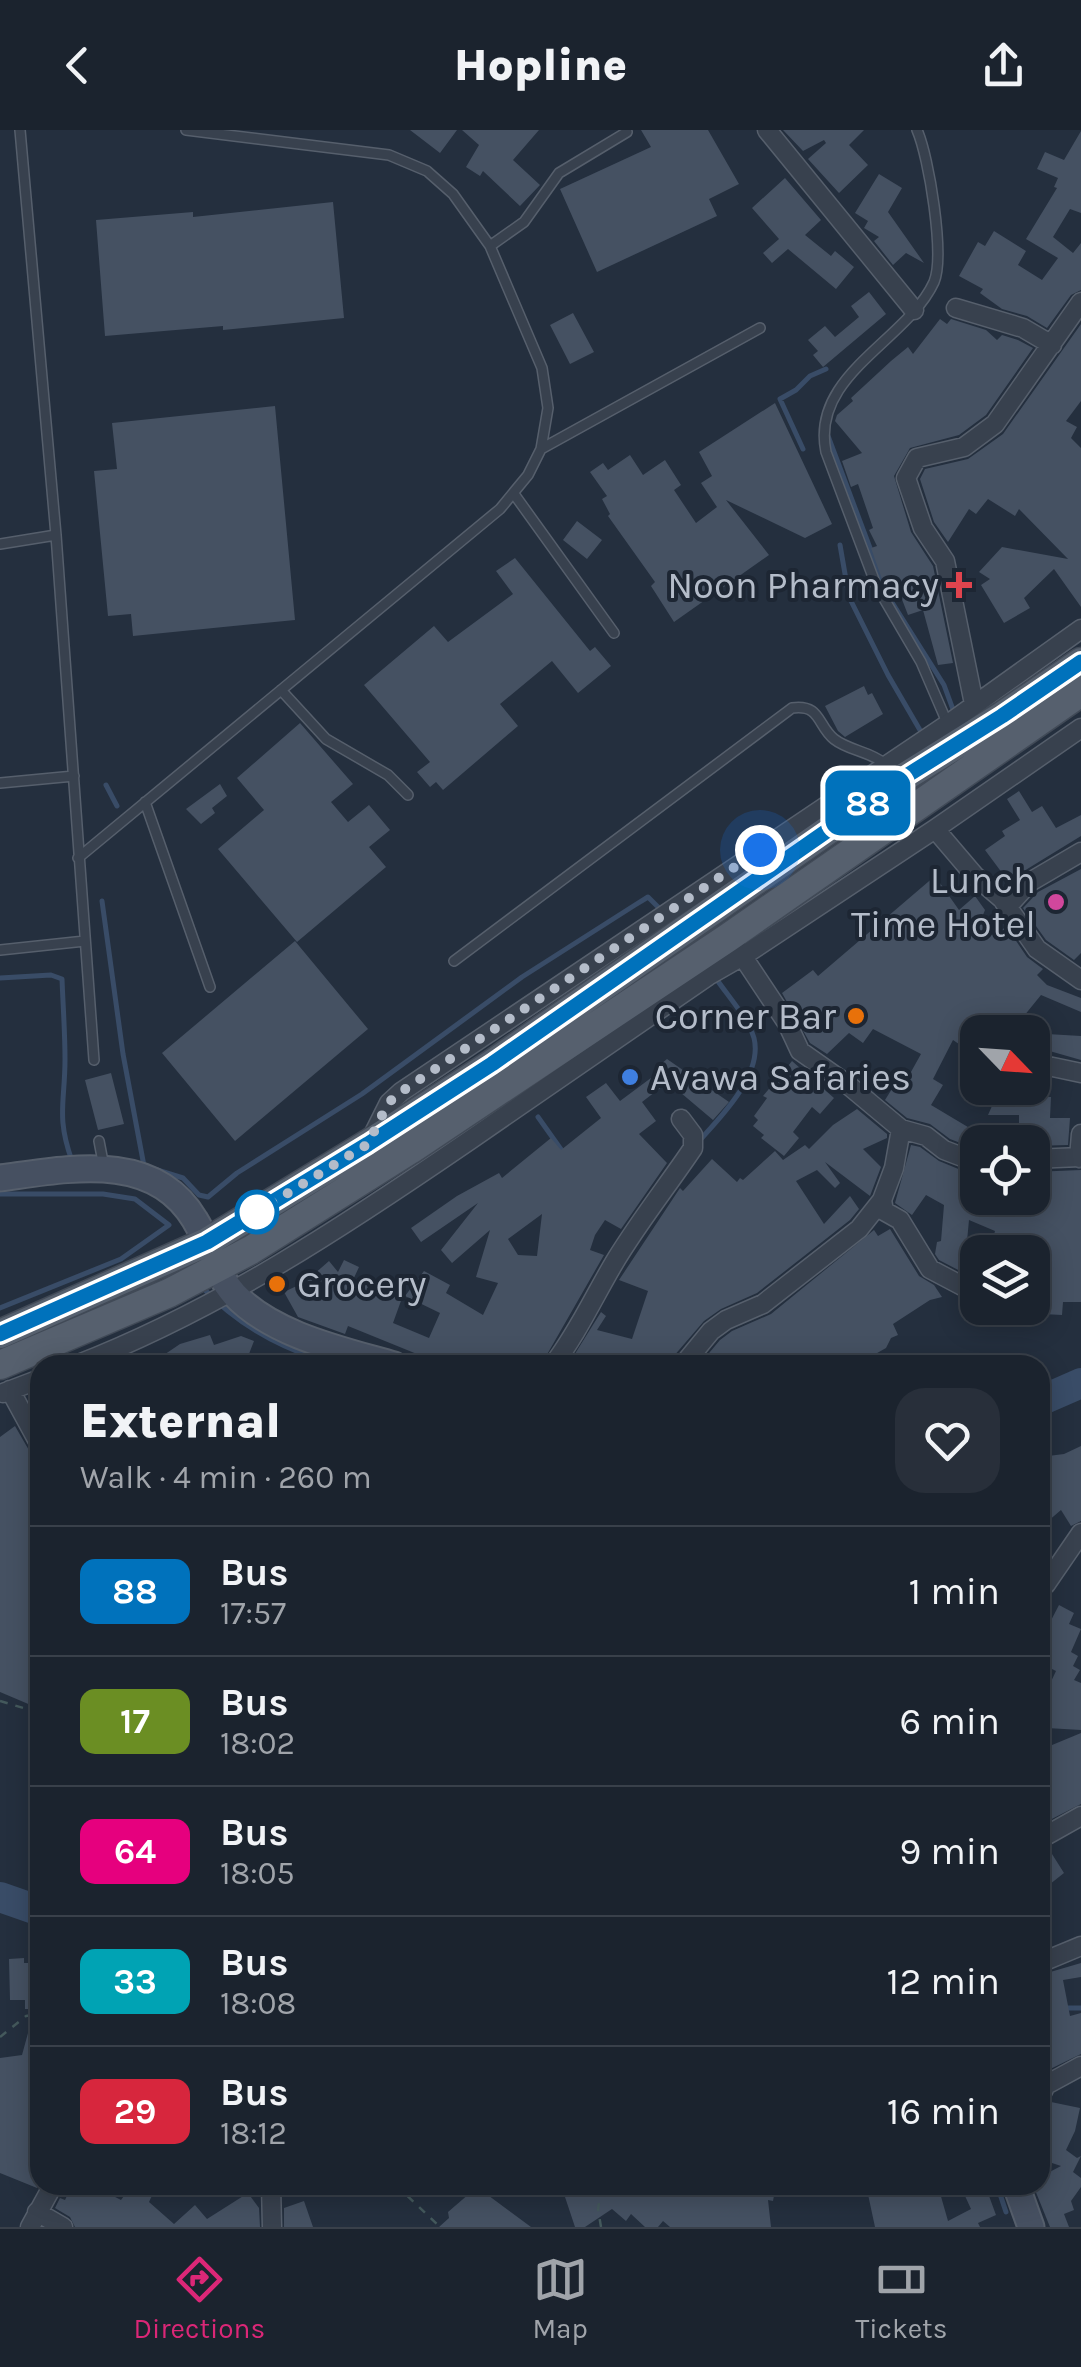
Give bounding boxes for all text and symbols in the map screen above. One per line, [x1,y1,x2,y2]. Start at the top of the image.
icon: back [50,38,105,93]
icon: share [976,38,1031,93]
text: Hopline [454,39,627,91]
place label: Noon Pharmacy [667,563,939,608]
marker: Noon Pharmacy [948,574,970,596]
line badge: 88 [823,770,913,836]
text: 88 [845,783,891,824]
your location [735,825,785,875]
place label: Lunch Time Hotel [851,858,1036,947]
marker: Lunch Time Hotel [1045,891,1067,913]
place label: Corner Bar [655,994,836,1039]
marker: Corner Bar [845,1005,867,1027]
north arrow [960,1015,1050,1105]
map controls [960,1015,1050,1325]
place label: Avawa Safaries [650,1055,911,1100]
marker: Avawa Safaries [619,1066,641,1088]
button: locate [960,1125,1050,1215]
unlabelled marker [236,1191,278,1233]
button: layers [960,1235,1050,1325]
place label: Grocery [297,1262,427,1307]
marker: Grocery [266,1273,288,1295]
button: heart [895,1388,1000,1493]
text: External [80,1393,281,1449]
text: Walk · 4 min · 260 m [80,1459,372,1496]
text: Bus [220,1550,289,1595]
text: 1 min [909,1569,1000,1614]
text: 88 [112,1571,158,1612]
text: 17:57 [220,1595,286,1632]
text: Bus [220,1680,289,1725]
text: 6 min [899,1699,1000,1744]
text: 17 [120,1701,150,1742]
text: 18:02 [220,1725,295,1762]
text: Bus [220,1810,289,1855]
text: 9 min [899,1829,1000,1874]
text: 64 [114,1831,156,1872]
text: 18:05 [220,1855,295,1892]
text: Bus [220,1940,289,1985]
text: 12 min [887,1959,1000,2004]
text: 33 [113,1961,157,2002]
text: 18:08 [220,1985,296,2022]
text: Bus [220,2070,289,2115]
text: 16 min [887,2089,1000,2134]
text: 29 [114,2091,156,2132]
text: 18:12 [220,2115,287,2152]
tab: Directions [134,2252,265,2345]
tab: Map [532,2252,588,2345]
tab: Tickets [855,2252,947,2345]

